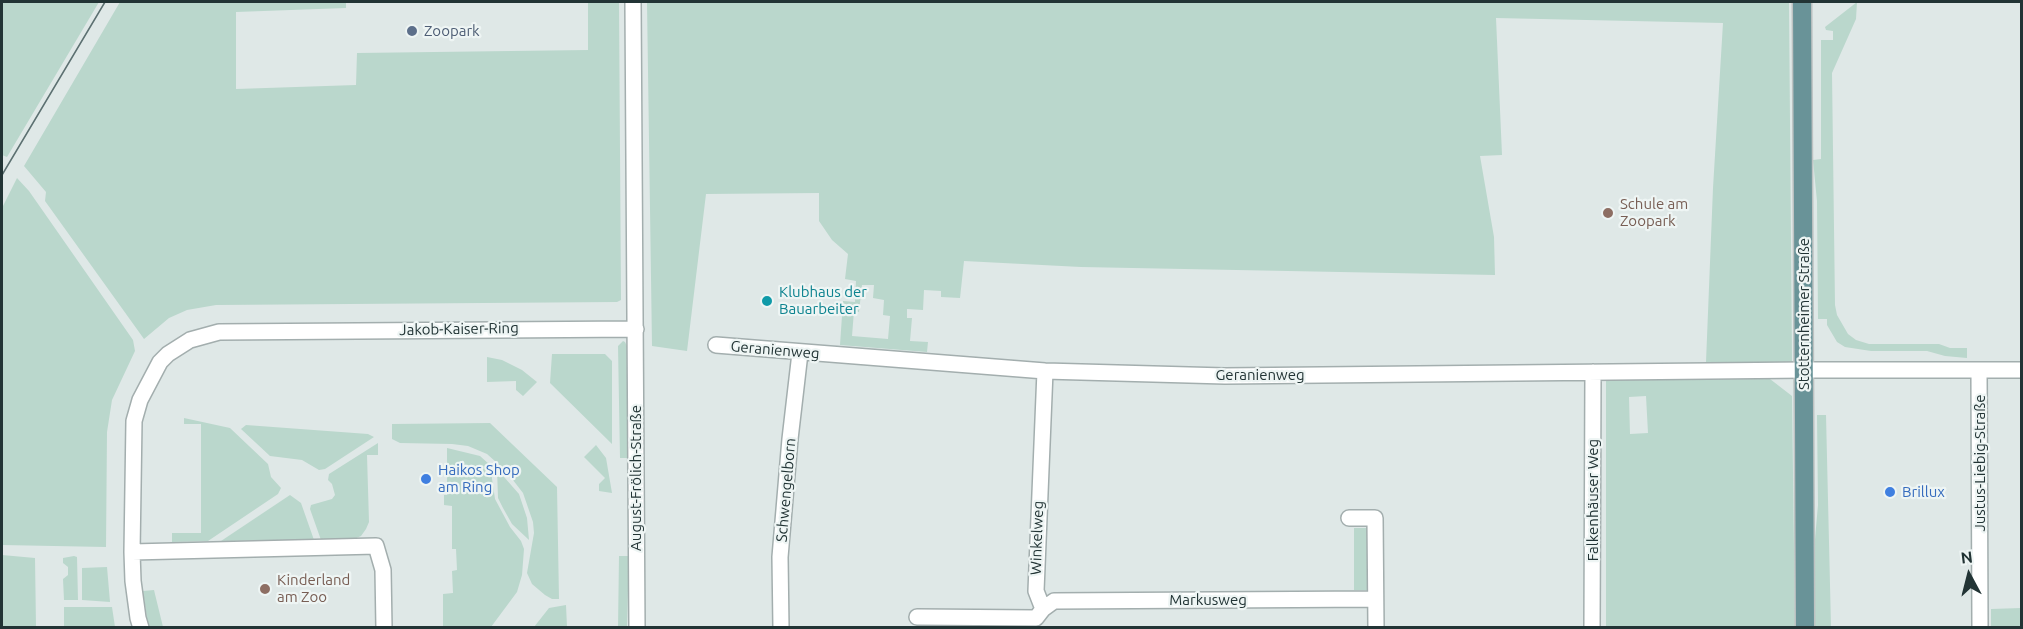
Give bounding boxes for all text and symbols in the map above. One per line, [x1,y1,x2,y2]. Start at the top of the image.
place label: Zoopark [424,22,480,40]
marker: Zoopark [405,24,419,38]
place label: Schule am Zoopark [1620,195,1688,230]
marker: Schule am Zoopark [1601,206,1615,220]
street label: Stotternheimer Straße [1795,238,1813,390]
place label: Klubhaus der Bauarbeiter [779,283,867,318]
marker: Klubhaus der Bauarbeiter [760,294,774,308]
street label: Jakob-Kaiser-Ring [399,319,519,339]
street label: Geranienweg [730,337,820,363]
street label: Geranienweg [1215,366,1305,384]
street label: Justus-Liebig-Straße [1971,394,1989,532]
street label: August-Frölich-Straße [627,405,645,551]
street label: Schwengelborn [772,437,800,543]
street label: Falkenhäuser Weg [1584,439,1602,561]
place label: Haikos Shop am Ring [438,461,520,496]
marker: Haikos Shop am Ring [419,472,433,486]
place label: Brillux [1902,483,1945,501]
marker: Brillux [1883,485,1897,499]
street label: Winkelweg [1027,500,1047,576]
north arrow [1939,545,1999,605]
text: N [1960,547,1974,567]
place label: Kinderland am Zoo [277,571,350,606]
marker: Kinderland am Zoo [258,582,272,596]
street label: Markusweg [1169,591,1247,609]

